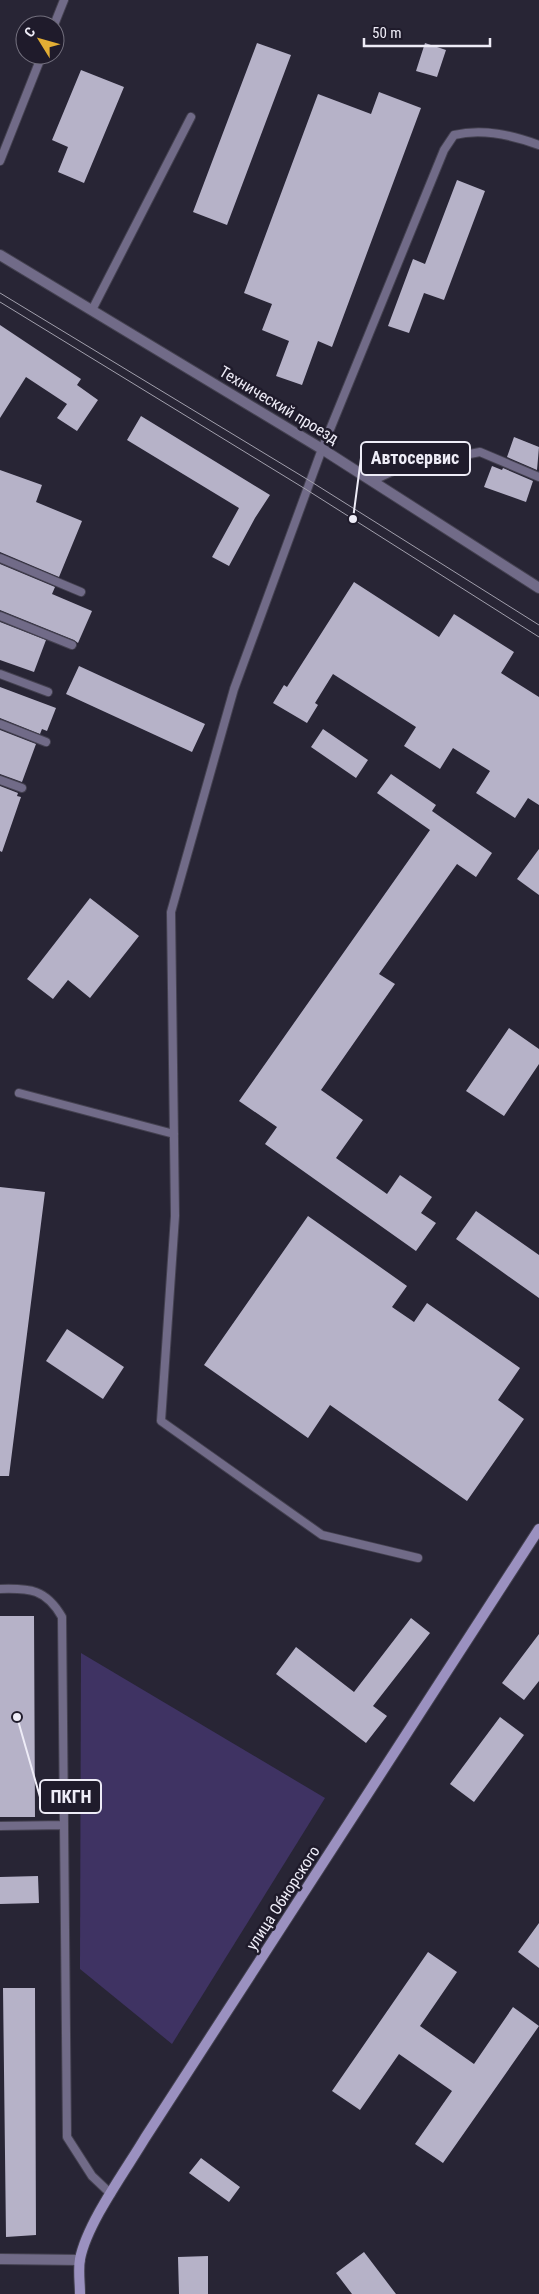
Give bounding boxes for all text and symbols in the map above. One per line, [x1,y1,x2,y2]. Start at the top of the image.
north arrow [15,15,65,65]
scale bar [364,15,490,47]
text: С [21,24,38,40]
text: 50 m [372,24,402,42]
street label: Технический проезд [216,362,342,448]
callout: Автосервис [361,442,470,475]
text: Автосервис [371,447,459,468]
callout: ПКГН [40,1780,101,1813]
text: ПКГН [50,1786,92,1807]
street label: улица Обнорского [242,1842,324,1954]

